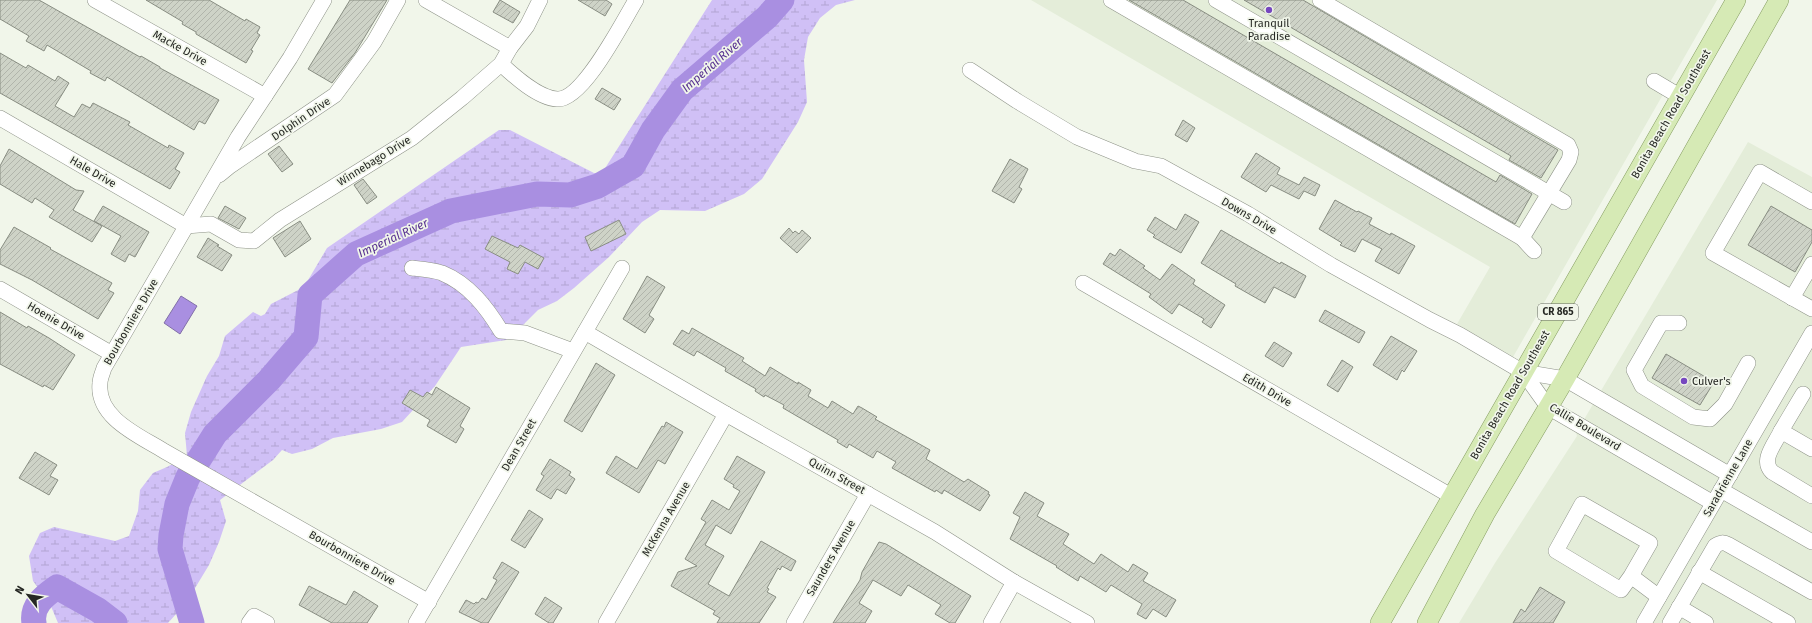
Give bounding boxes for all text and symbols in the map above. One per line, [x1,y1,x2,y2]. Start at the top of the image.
marker: Tranquil Paradise [1264,5,1274,15]
place label: Tranquil Paradise [1248,17,1290,43]
street label: Macke Drive [151,28,209,68]
water label: Imperial River [679,35,745,95]
street label: Bonita Beach Road Southeast [1629,47,1713,181]
street label: Dolphin Drive [269,95,333,143]
street label: Winnebago Drive [335,133,413,189]
street label: Hale Drive [68,154,118,190]
street label: Downs Drive [1219,195,1279,237]
water label: Imperial River [356,216,430,260]
street label: Bourbonniere Drive [101,277,161,367]
street label: Hoenie Drive [25,299,87,343]
road number: CR 865 [1538,304,1578,320]
street label: Bonita Beach Road Southeast [1468,328,1552,462]
street label: Edith Drive [1240,371,1294,409]
place label: Culver's [1692,375,1731,388]
marker: Culver's [1679,376,1689,386]
street label: Callie Boulevard [1547,401,1623,453]
street label: Dean Street [499,417,539,473]
street label: Saradrienne Lane [1701,437,1755,519]
street label: Quinn Street [806,455,868,497]
street label: McKenna Avenue [639,479,693,559]
street label: Saunders Avenue [804,517,858,599]
street label: Bourbonniere Drive [307,528,397,588]
north arrow [8,575,48,615]
text: N [12,584,27,597]

